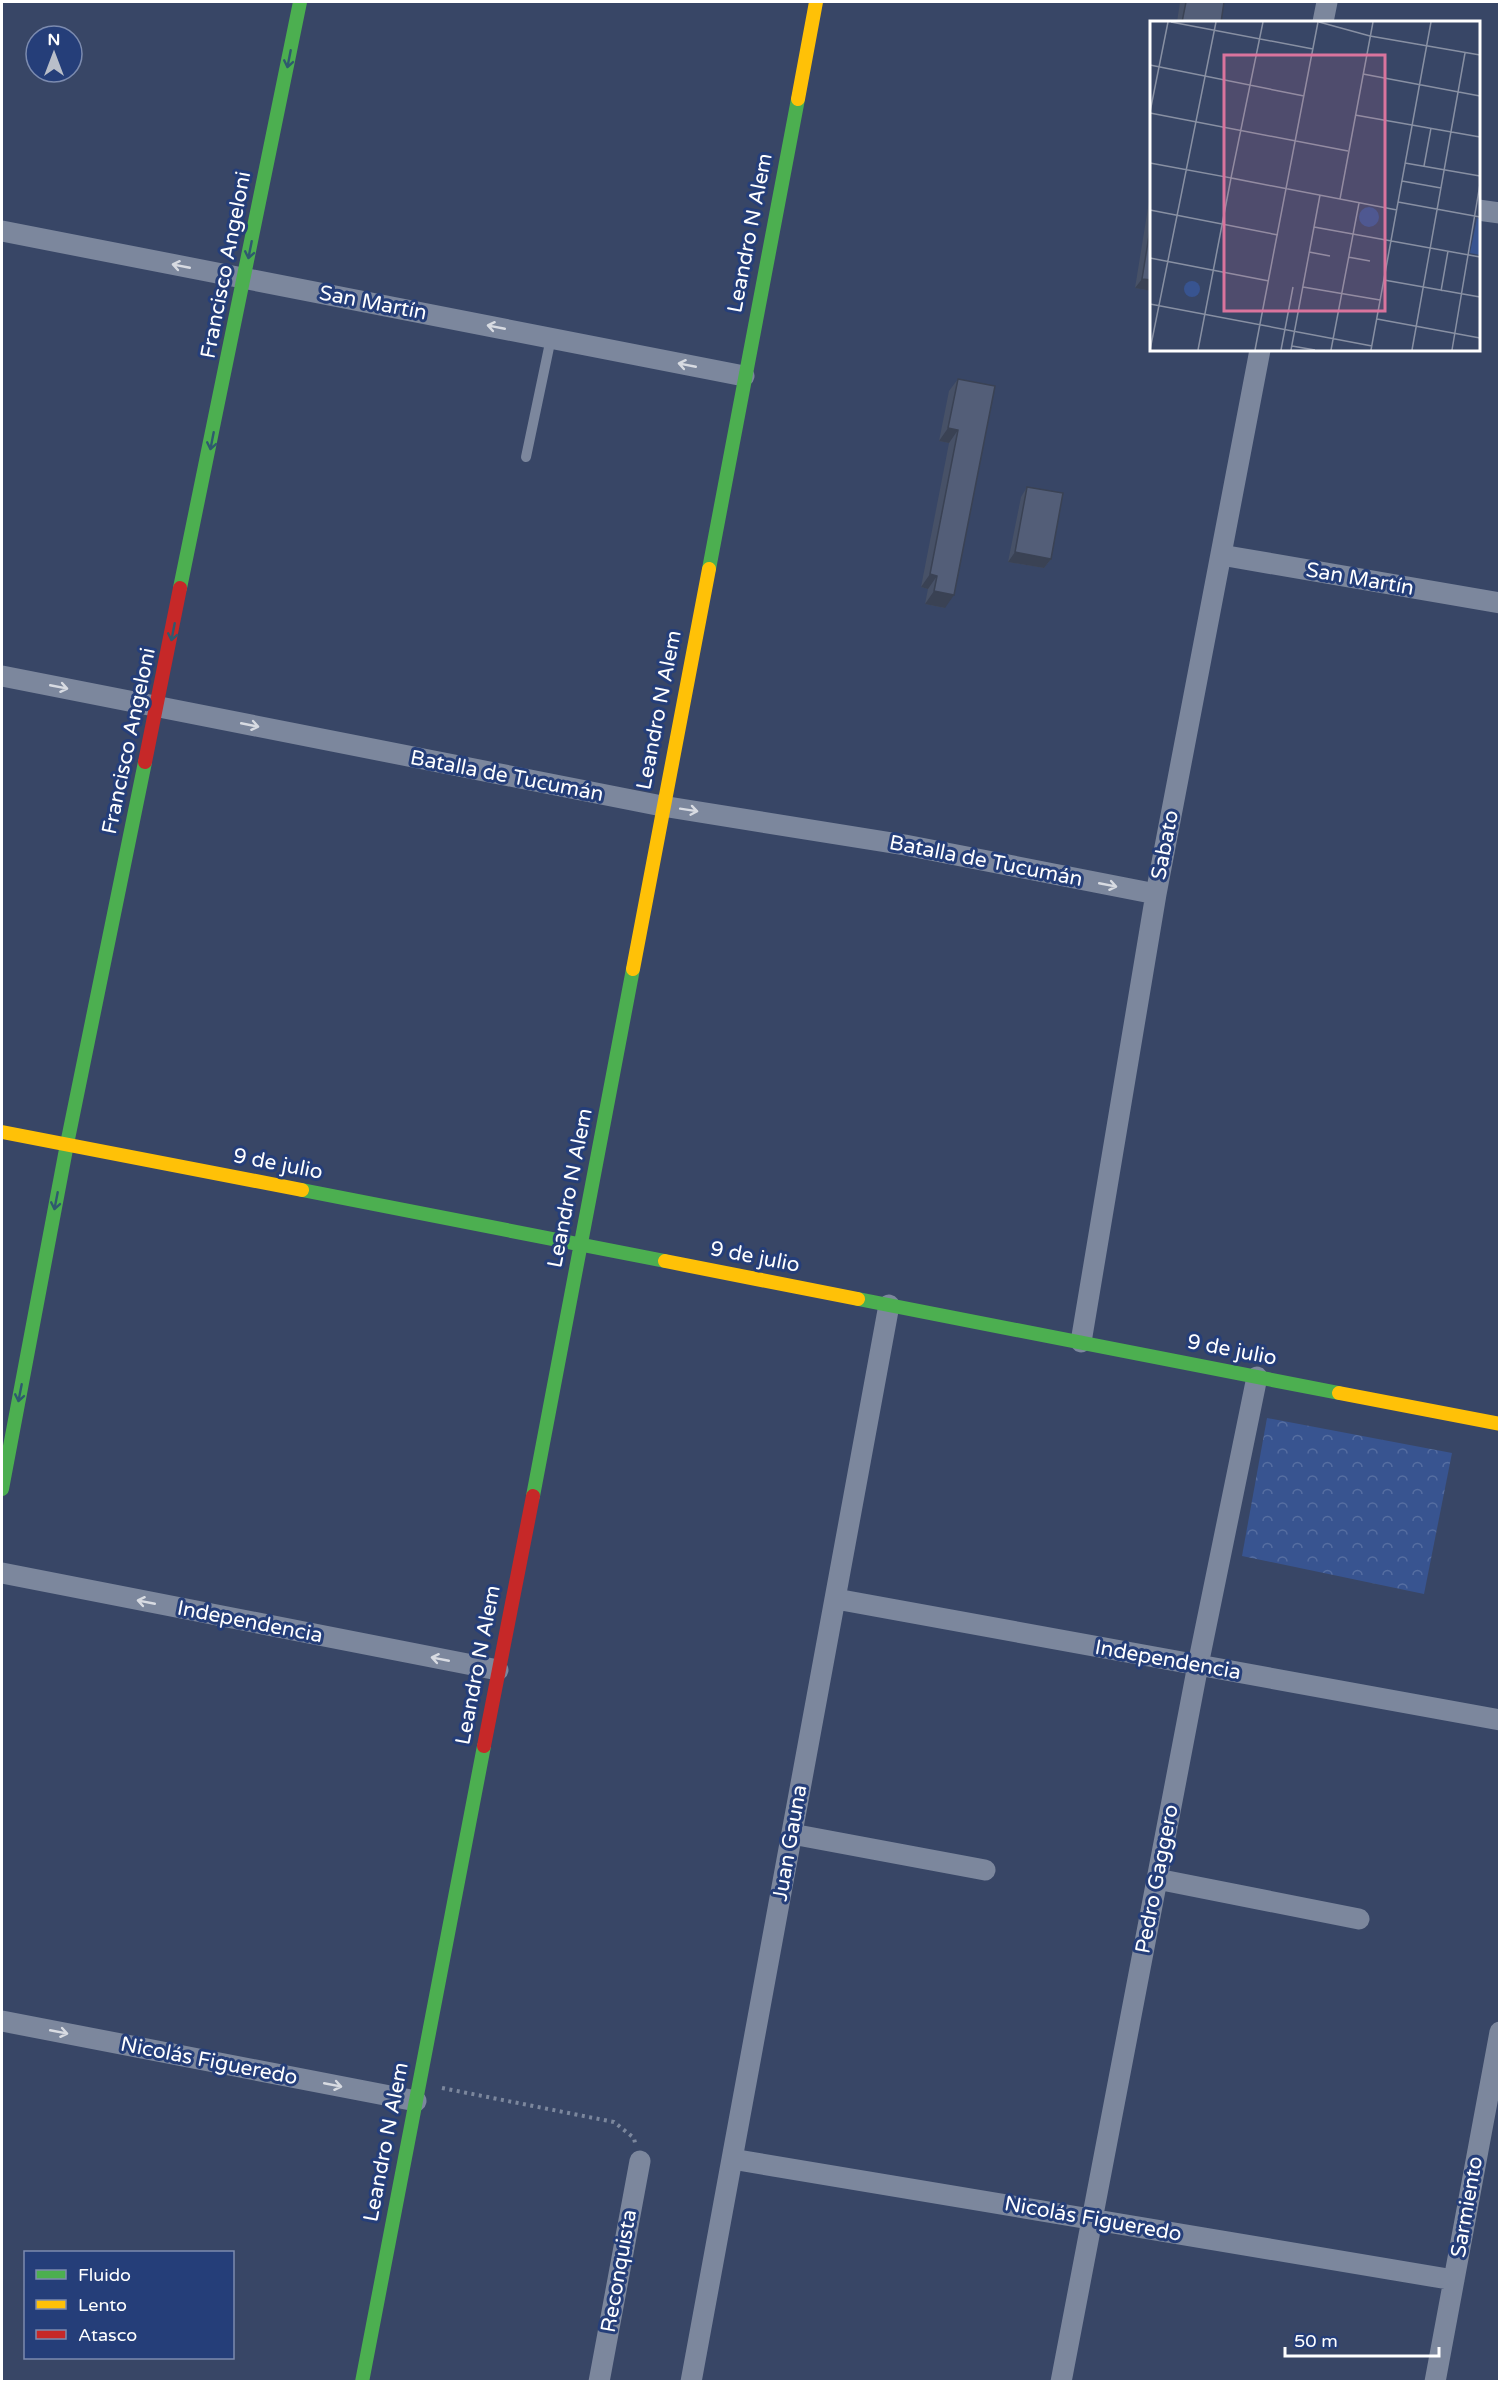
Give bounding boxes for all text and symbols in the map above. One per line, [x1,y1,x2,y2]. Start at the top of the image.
inset map [1150,21,1480,351]
north arrow [24,24,84,84]
text: N [48,30,60,50]
one-way arrow [283,49,294,68]
street label: Leandro N Alem [722,151,778,315]
street label: Francisco Angeloni [196,169,256,361]
one-way arrow [244,240,255,259]
one-way arrow [171,260,191,271]
street label: San Martín [317,280,429,326]
one-way arrow [486,321,506,332]
one-way arrow [678,359,697,370]
one-way arrow [206,431,217,450]
street label: San Martín [1304,557,1416,601]
one-way arrow [167,622,178,642]
street label: Leandro N Alem [631,628,687,792]
street label: Francisco Angeloni [97,645,161,837]
one-way arrow [49,682,68,693]
one-way arrow [240,720,260,731]
street label: Batalla de Tucumán [408,745,606,807]
one-way arrow [679,805,698,816]
street label: Sabato [1146,808,1184,882]
street label: Batalla de Tucumán [887,830,1085,892]
one-way arrow [1098,880,1118,891]
street label: Leandro N Alem [542,1106,598,1270]
street label: 9 de julio [231,1143,325,1185]
one-way arrow [50,1191,61,1211]
street label: 9 de julio [708,1236,802,1278]
street label: 9 de julio [1185,1329,1279,1371]
one-way arrow [14,1382,25,1402]
street label: Leandro N Alem [450,1583,506,1747]
one-way arrow [137,1596,156,1607]
street label: Independencia [175,1596,325,1648]
street label: Independencia [1093,1635,1243,1685]
one-way arrow [431,1653,451,1664]
street label: Juan Gauna [767,1783,813,1903]
street label: Pedro Gaggero [1130,1802,1184,1956]
one-way arrow [49,2027,68,2038]
street label: Nicolás Figueredo [118,2032,300,2090]
street label: Leandro N Alem [358,2060,414,2224]
one-way arrow [323,2080,342,2091]
street label: Sarmiento [1446,2154,1488,2260]
street label: Nicolás Figueredo [1002,2191,1184,2247]
street label: Reconquista [596,2207,642,2335]
legend [24,2251,234,2359]
text: Fluido [78,2264,131,2286]
text: Lento [78,2294,127,2316]
scale bar [1285,2320,1440,2358]
text: Atasco [78,2324,137,2346]
text: 50 m [1294,2330,1338,2352]

